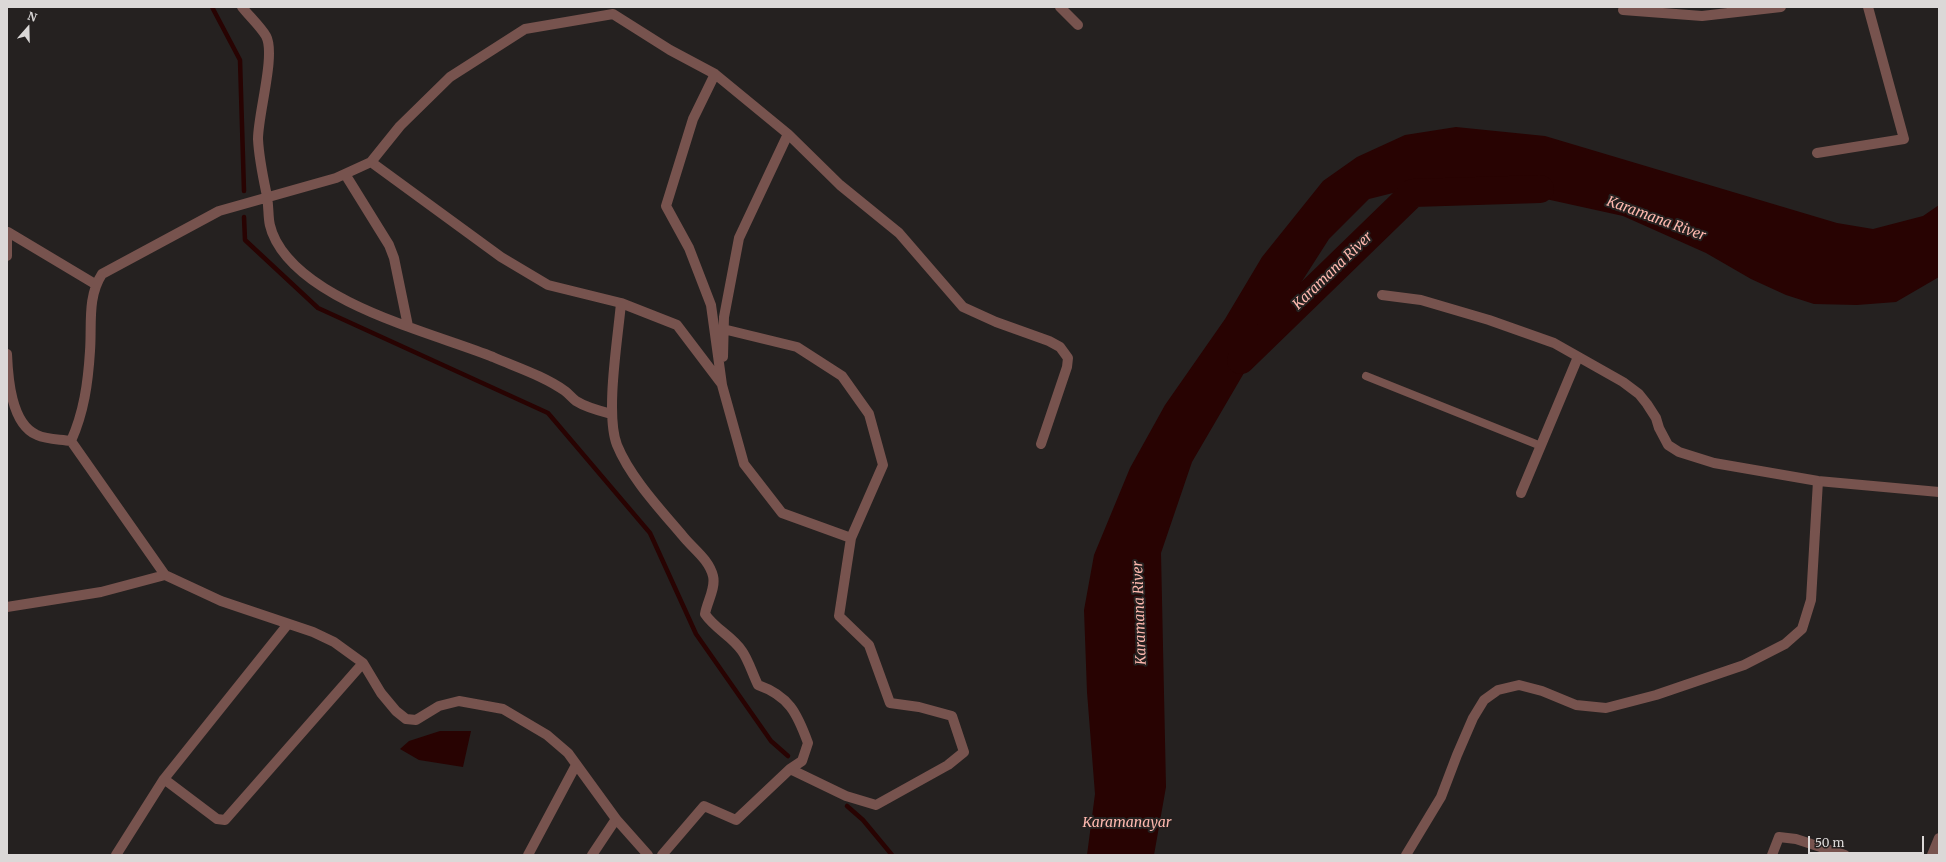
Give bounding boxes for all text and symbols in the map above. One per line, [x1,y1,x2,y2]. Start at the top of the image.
north arrow [8,8,48,48]
text: N [26,9,39,25]
water label: Karamana River [1604,193,1708,245]
water label: Karamana River [1290,229,1376,313]
water label: Karamana River [1130,561,1150,665]
water label: Karamanayar [1083,815,1171,831]
scale bar [1810,828,1926,854]
text: 50 m [1815,835,1844,850]

